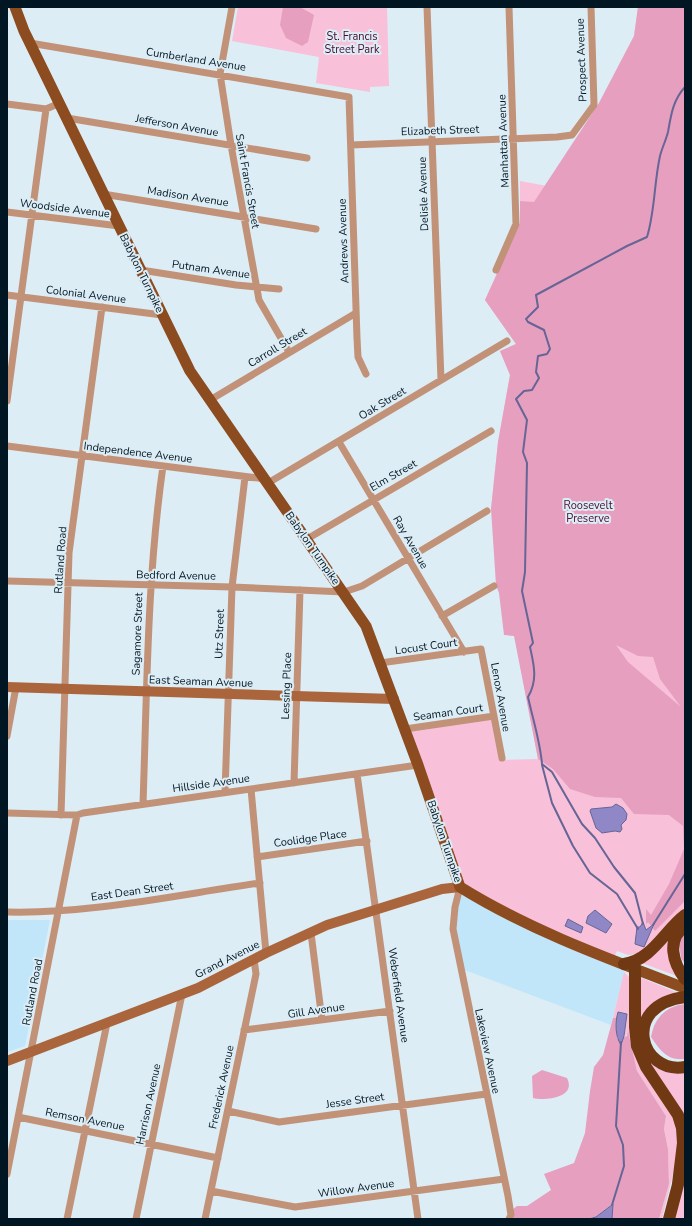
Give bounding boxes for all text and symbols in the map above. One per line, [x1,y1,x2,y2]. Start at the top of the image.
street label: Prospect Avenue [573,18,590,102]
park label: St. Francis Street Park [325,29,380,57]
street label: Cumberland Avenue [145,44,247,75]
street label: Manhattan Avenue [494,94,513,188]
street label: Jefferson Avenue [133,111,220,140]
street label: Elizabeth Street [401,122,480,139]
street label: Saint Francis Street [232,133,263,230]
street label: Delisle Avenue [415,156,432,231]
street label: Madison Avenue [146,183,230,210]
street label: Woodside Avenue [19,196,111,221]
street label: Andrews Avenue [335,198,352,284]
street label: Babylon Turnpike [116,231,167,315]
street label: Putnam Avenue [171,257,251,282]
street label: Colonial Avenue [45,282,127,307]
street label: Carroll Street [245,324,310,371]
street label: Oak Street [356,383,409,423]
street label: Independence Avenue [83,438,193,467]
street label: Elm Street [367,456,420,495]
park label: Roosevelt Preserve [564,498,613,526]
street label: Babylon Turnpike [282,509,343,588]
street label: Ray Avenue [389,513,432,572]
street label: Rutland Road [51,526,70,594]
street label: Bedford Avenue [136,567,216,584]
street label: Sagamore Street [129,592,146,676]
street label: Utz Street [211,609,228,659]
street label: Locust Court [394,635,458,658]
street label: Lessing Place [278,652,295,720]
street label: Lenox Avenue [487,661,514,733]
street label: East Seaman Avenue [149,672,253,691]
street label: Seaman Court [412,700,484,725]
street label: Hillside Avenue [172,771,251,796]
street label: Babylon Turnpike [423,798,466,884]
street label: Coolidge Place [273,826,348,851]
street label: East Dean Street [90,878,174,905]
street label: Grand Avenue [192,937,262,982]
street label: Weberfield Avenue [384,947,413,1044]
street label: Rutland Road [19,958,46,1027]
street label: Gill Avenue [287,999,346,1022]
street label: Lakeview Avenue [471,1007,504,1095]
street label: Frederick Avenue [205,1044,238,1130]
street label: Harrison Avenue [133,1062,164,1146]
street label: Jesse Street [324,1089,385,1112]
street label: Remson Avenue [44,1104,126,1135]
street label: Willow Avenue [317,1176,395,1201]

